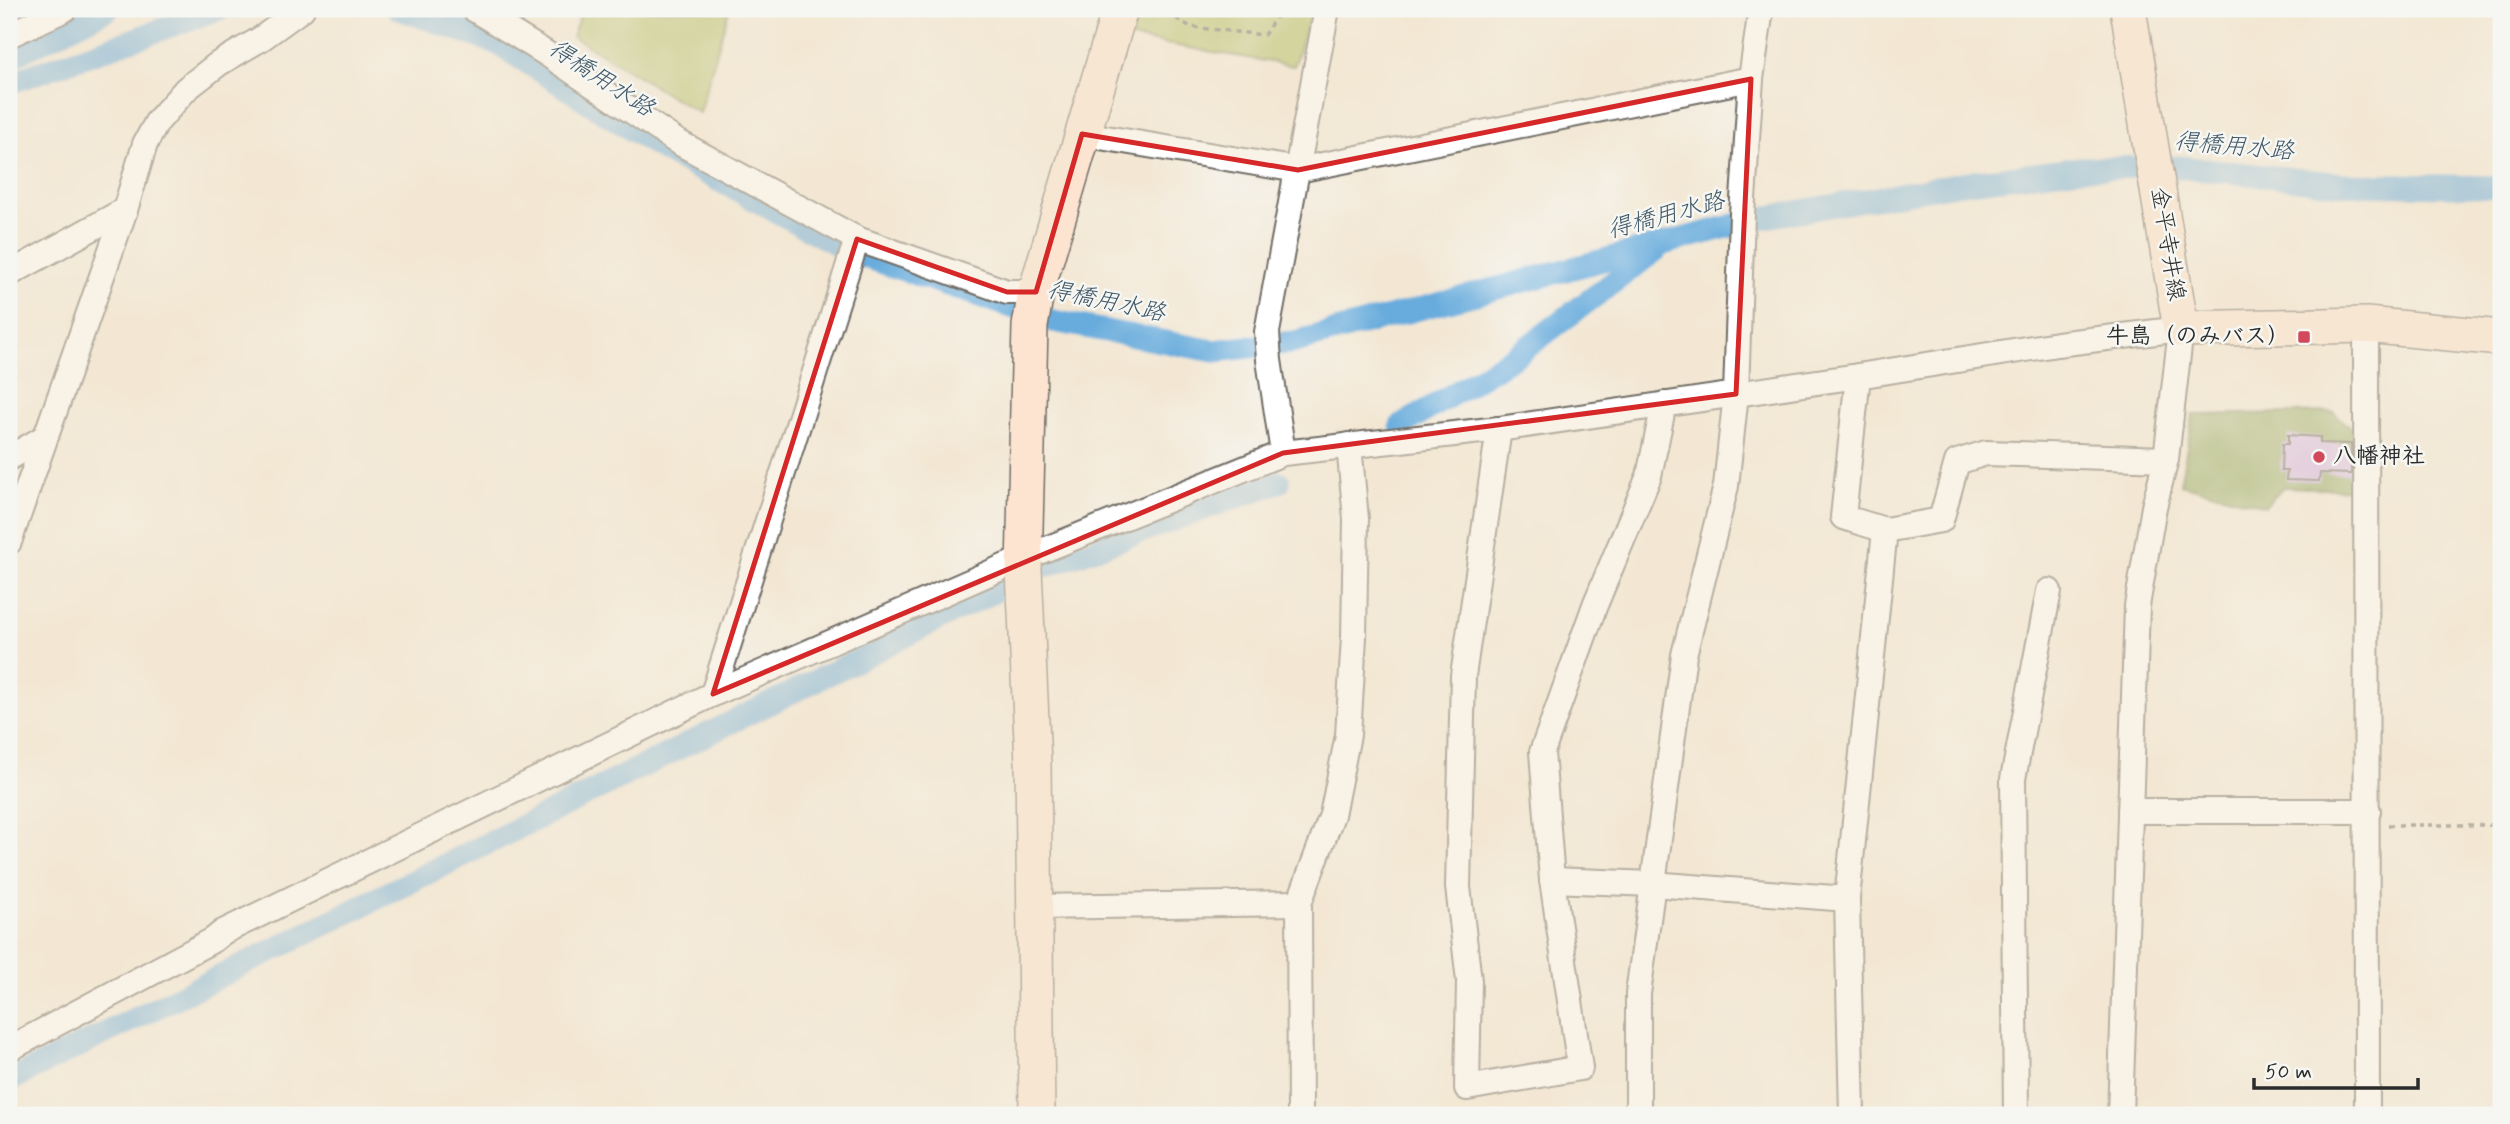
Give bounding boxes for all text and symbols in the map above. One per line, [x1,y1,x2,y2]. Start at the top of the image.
water label: 得橋用水路 [542,33,661,126]
water label: 得橋用水路 [2173,126,2297,168]
water label: 得橋用水路 [1604,185,1730,247]
street label: 金平寺井線 [2143,185,2191,303]
water label: 得橋用水路 [1044,274,1170,330]
place label: 牛島（のみバス） [2106,322,2290,352]
marker: 牛島（のみバス） [2296,329,2312,345]
place label: 八幡神社 [2333,442,2425,472]
marker: 八幡神社 [2311,449,2327,465]
scale bar [2254,1047,2419,1091]
text: 50 m [2265,1058,2312,1086]

